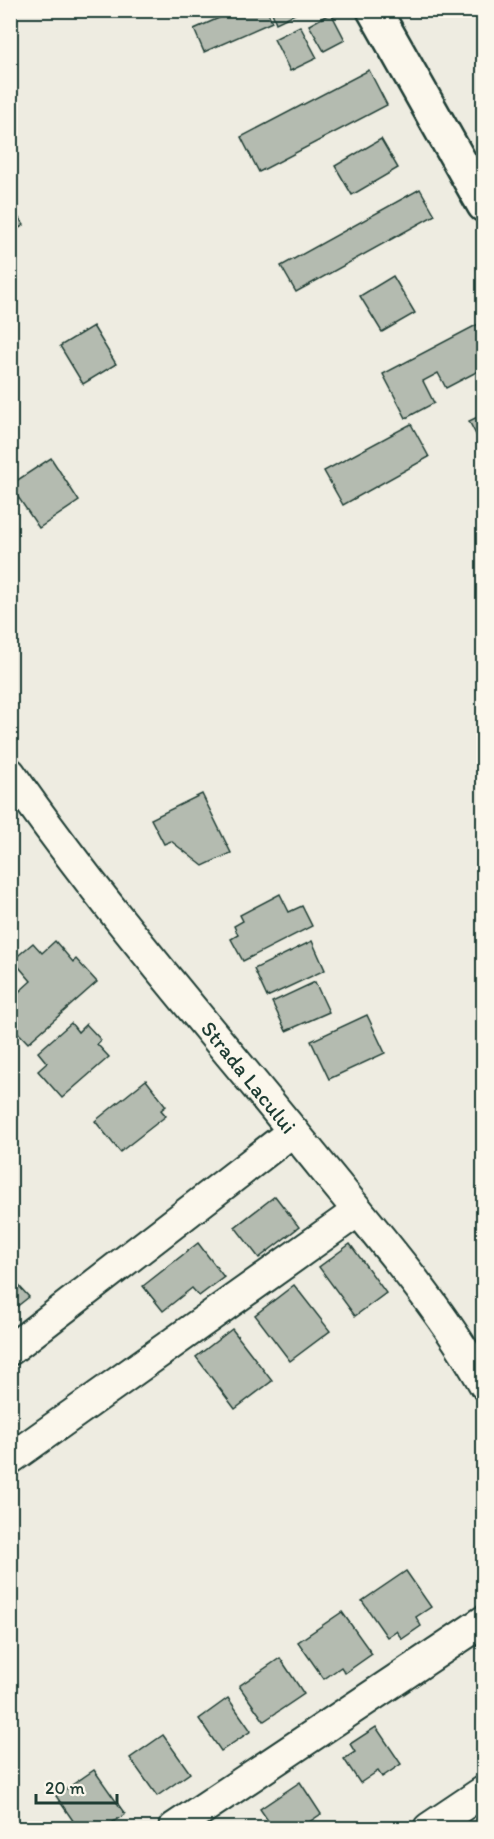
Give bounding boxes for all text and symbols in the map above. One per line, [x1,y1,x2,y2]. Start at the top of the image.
street label: Strada Lacului [195,1016,302,1139]
scale bar [36,1767,117,1805]
text: 20 m [45,1777,85,1799]

